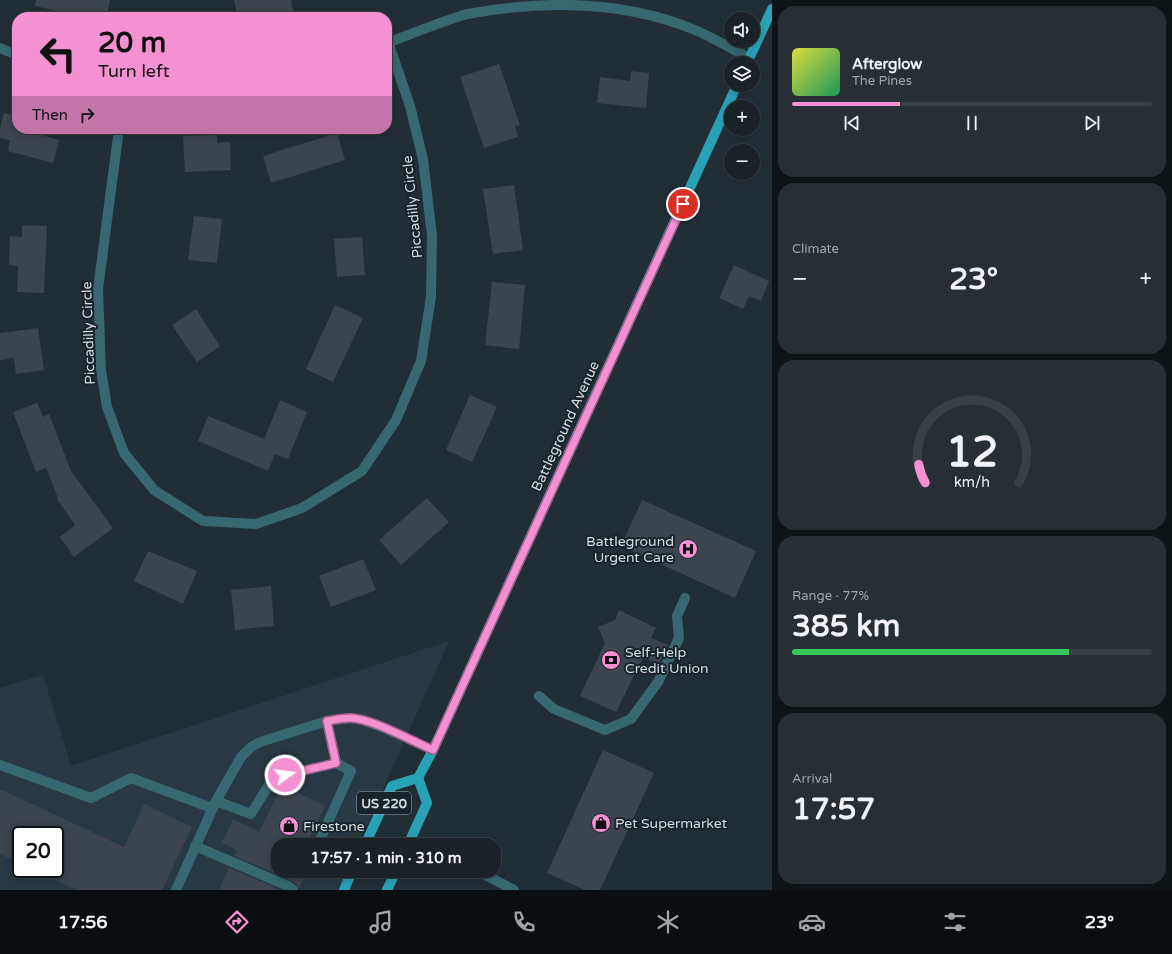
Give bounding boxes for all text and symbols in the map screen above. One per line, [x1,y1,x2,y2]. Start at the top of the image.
map controls [724,12,760,180]
button: sound [724,12,760,48]
text: 20 m [98,26,166,60]
icon: left [32,28,84,80]
text: Afterglow [852,55,922,73]
button: layers [724,56,760,92]
text: Turn left [98,60,170,82]
text: The Pines [852,73,912,89]
button: + [724,100,760,136]
icon: right [76,104,98,126]
text: Then [32,106,68,124]
icon: previous [841,112,863,134]
icon: pause [961,112,983,134]
icon: next [1081,112,1103,134]
button: − [724,144,760,180]
street label: Piccadilly Circle [399,155,426,259]
pin [666,187,700,221]
icon: arrive [672,193,694,215]
text: Climate [792,241,839,257]
text: 23° [949,261,998,298]
text: − [792,266,808,292]
text: + [1140,266,1152,292]
street label: Piccadilly Circle [78,281,99,385]
street label: Battleground Avenue [528,358,603,494]
text: 12 [946,428,998,478]
text: km/h [954,474,990,491]
place label: Battleground Urgent Care [586,533,674,566]
hospital icon: Battleground Urgent Care [677,538,699,560]
text: Range · 77% [792,588,869,604]
text: 385 km [792,608,900,645]
place label: Self-Help Credit Union [625,644,708,677]
bank icon: Self-Help Credit Union [600,649,622,671]
position arrow [264,754,306,796]
text: Arrival [792,771,832,787]
text: 17:57 [792,791,875,828]
road number: US 220 [357,792,411,814]
shop icon: Pet Supermarket [590,812,612,834]
shop icon: Firestone [278,815,300,837]
place label: Pet Supermarket [615,815,728,832]
place label: Firestone [303,818,365,835]
speed limit sign: 20 [12,826,64,878]
text: 17:57 · 1 min · 310 m [311,849,461,867]
icon: directions [223,908,251,936]
icon: music [367,908,395,936]
icon: phone [510,908,538,936]
icon: climate [654,908,682,936]
icon: car [798,908,826,936]
icon: filters [941,908,969,936]
text: 17:56 [58,911,108,933]
text: 23° [1085,911,1114,933]

